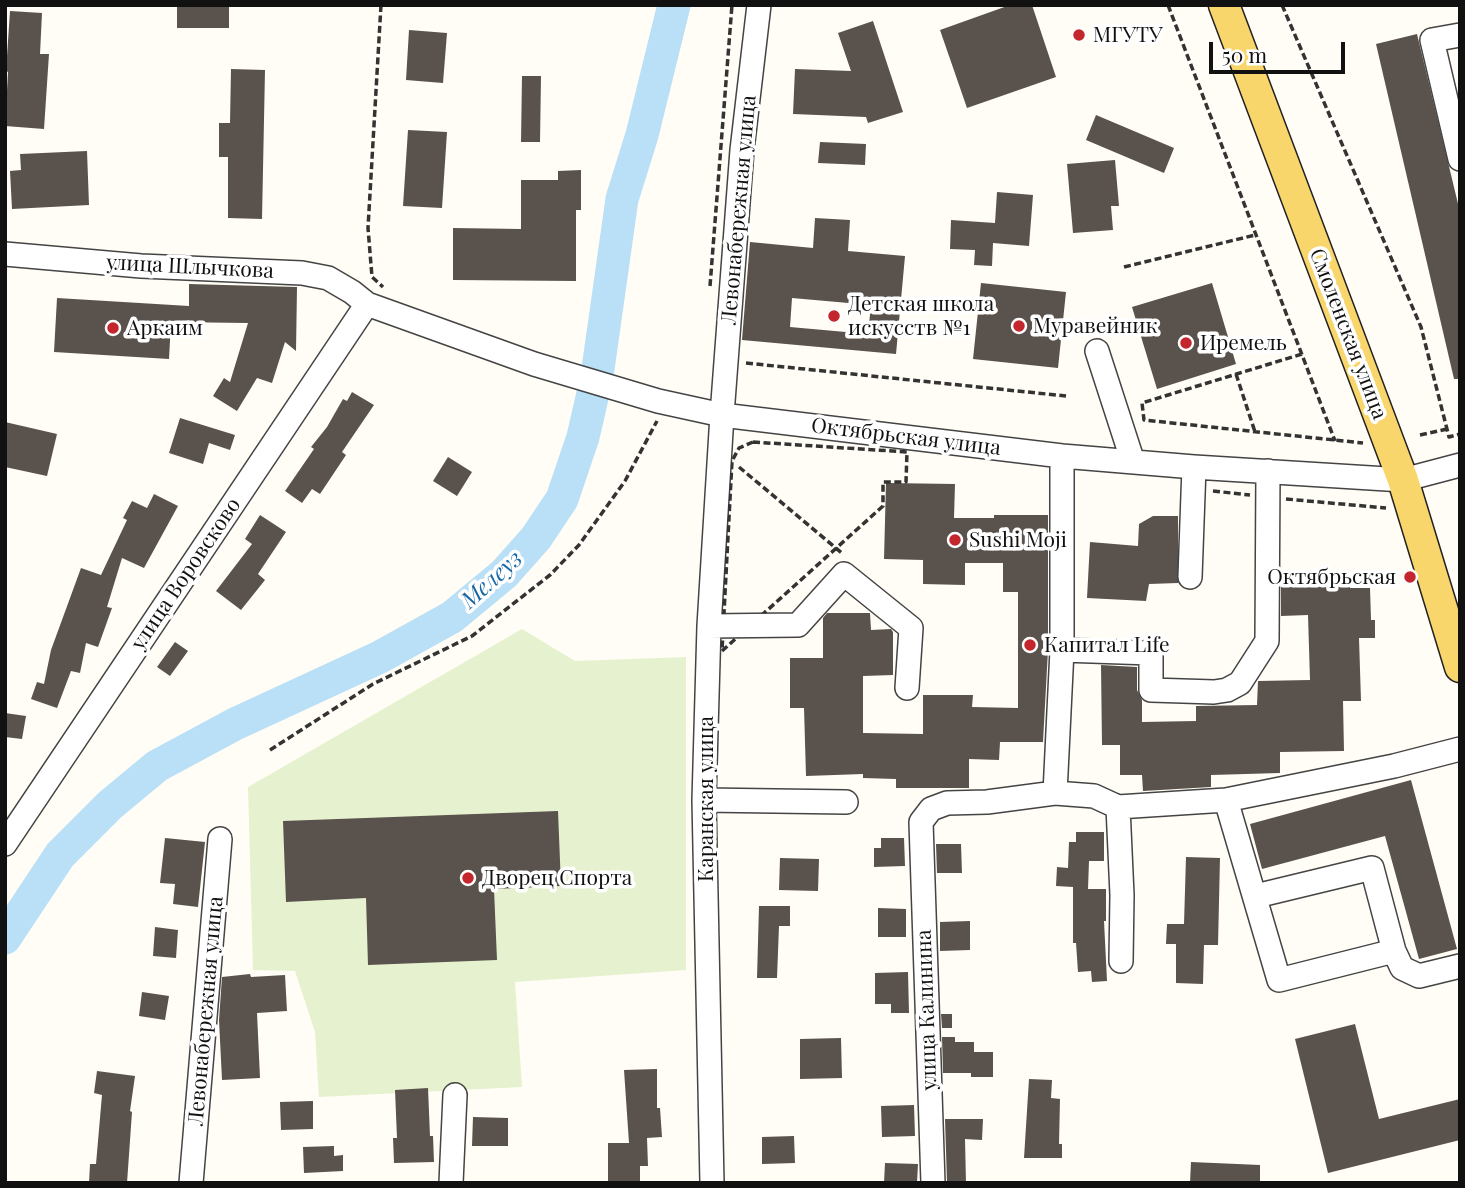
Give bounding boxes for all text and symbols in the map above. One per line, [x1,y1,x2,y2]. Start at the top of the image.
place label: МГУТУ [1093,22,1163,48]
marker: МГУТУ [1071,27,1087,43]
scale bar [1213,28,1350,72]
text: 50 m [1222,40,1267,68]
street label: Левонабережная улица [716,94,762,326]
street label: Смоленская улица [1304,245,1392,423]
street label: улица Шлычкова [106,250,274,284]
place label: Детская школа искусств №1 [848,291,994,341]
marker: Детская школа искусств №1 [826,308,842,324]
place label: Муравейник [1033,313,1157,339]
place label: Аркаим [127,315,203,341]
marker: Муравейник [1011,318,1027,334]
marker: Аркаим [105,320,121,336]
place label: Иремель [1200,330,1287,356]
marker: Иремель [1178,335,1194,351]
street label: Октябрьская улица [810,413,1002,461]
street label: улица Воровсково [126,493,246,655]
place label: Sushi Moji [969,527,1067,553]
marker: Sushi Moji [947,532,963,548]
water label: Мелеуз [456,545,528,615]
place label: Октябрьская [1267,564,1396,590]
marker: Октябрьская [1402,569,1418,585]
place label: Капитал Life [1044,632,1170,658]
marker: Капитал Life [1022,637,1038,653]
street label: Каранская улица [693,716,719,882]
place label: Дворец Спорта [482,865,632,891]
marker: Дворец Спорта [460,870,476,886]
street label: Левонабережная улица [183,895,229,1127]
street label: улица Калинина [912,929,942,1091]

